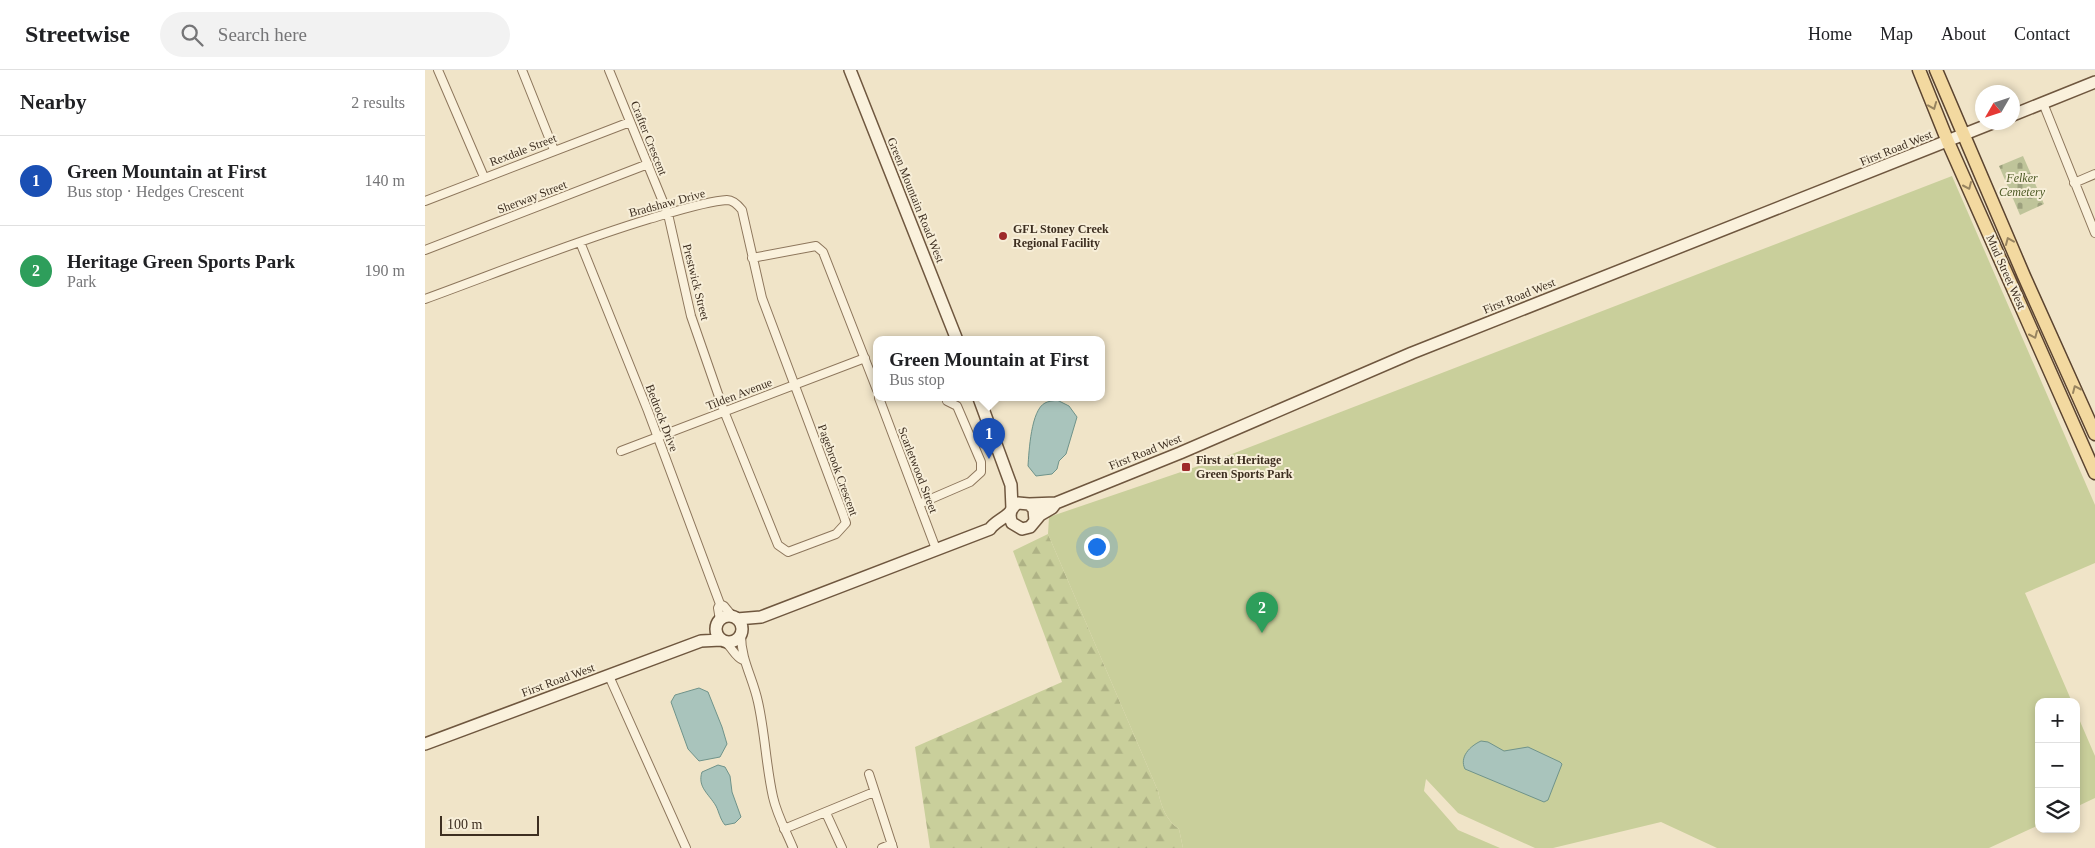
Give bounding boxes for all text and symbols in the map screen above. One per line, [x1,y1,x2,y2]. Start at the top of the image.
search box [160,12,510,57]
text: Streetwise [25,21,130,47]
icon: search [178,21,206,49]
text: Search here [218,24,307,45]
text: Home [1808,24,1852,44]
text: Map [1880,24,1913,44]
text: About [1941,24,1986,44]
text: Contact [2014,24,2070,44]
north arrow [1975,85,2020,130]
text: Nearby [20,90,87,114]
text: 2 results [351,94,405,111]
street label: Crafter Crescent [628,99,671,178]
one-way arrow [1927,101,1938,110]
street label: First Road West [1858,127,1935,169]
street label: Rexdale Street [488,131,559,169]
street label: Green Mountain Road West [884,135,948,265]
text: Green Mountain at First [67,161,267,182]
park label: Felker Cemetery [1999,171,2046,199]
text: 1 [32,172,40,189]
text: 140 m [365,172,405,189]
street label: Sherway Street [495,177,569,217]
one-way arrow [1961,181,1972,190]
text: Bus stop · Hedges Crescent [67,183,244,200]
street label: Bradshaw Drive [627,186,707,220]
place label: GFL Stoney Creek Regional Facility [1013,222,1109,250]
marker: GFL Stoney Creek Regional Facility [997,230,1009,242]
street label: Mud Street West [1983,233,2029,312]
one-way arrow [2004,237,2015,246]
street label: Prestwick Street [680,242,712,322]
text: Heritage Green Sports Park [67,251,295,272]
text: 2 [32,262,40,279]
text: 190 m [365,262,405,279]
text: Park [67,273,96,290]
street label: First Road West [1481,275,1558,317]
one-way arrow [2027,330,2038,339]
popup [873,336,1105,401]
text: Green Mountain at First [889,349,1089,370]
text: Bus stop [889,371,945,388]
street label: Tilden Avenue [704,375,774,413]
street label: Bedrock Drive [643,382,681,454]
one-way arrow [2071,385,2082,394]
pin: 1 [973,418,1005,459]
street label: Pagebrook Crescent [815,422,861,518]
street label: Scarletwood Street [895,425,941,516]
street label: First Road West [1107,431,1184,473]
place label: First at Heritage Green Sports Park [1196,453,1293,481]
marker: First at Heritage Green Sports Park [1180,461,1192,473]
your location [1084,534,1110,560]
pin: 2 [1246,592,1278,633]
street label: First Road West [520,660,597,700]
map controls [2035,698,2080,833]
button: + [2035,698,2080,743]
button: − [2035,743,2080,788]
button: layers [2035,788,2080,833]
scale bar [440,813,539,836]
text: 100 m [447,817,482,832]

